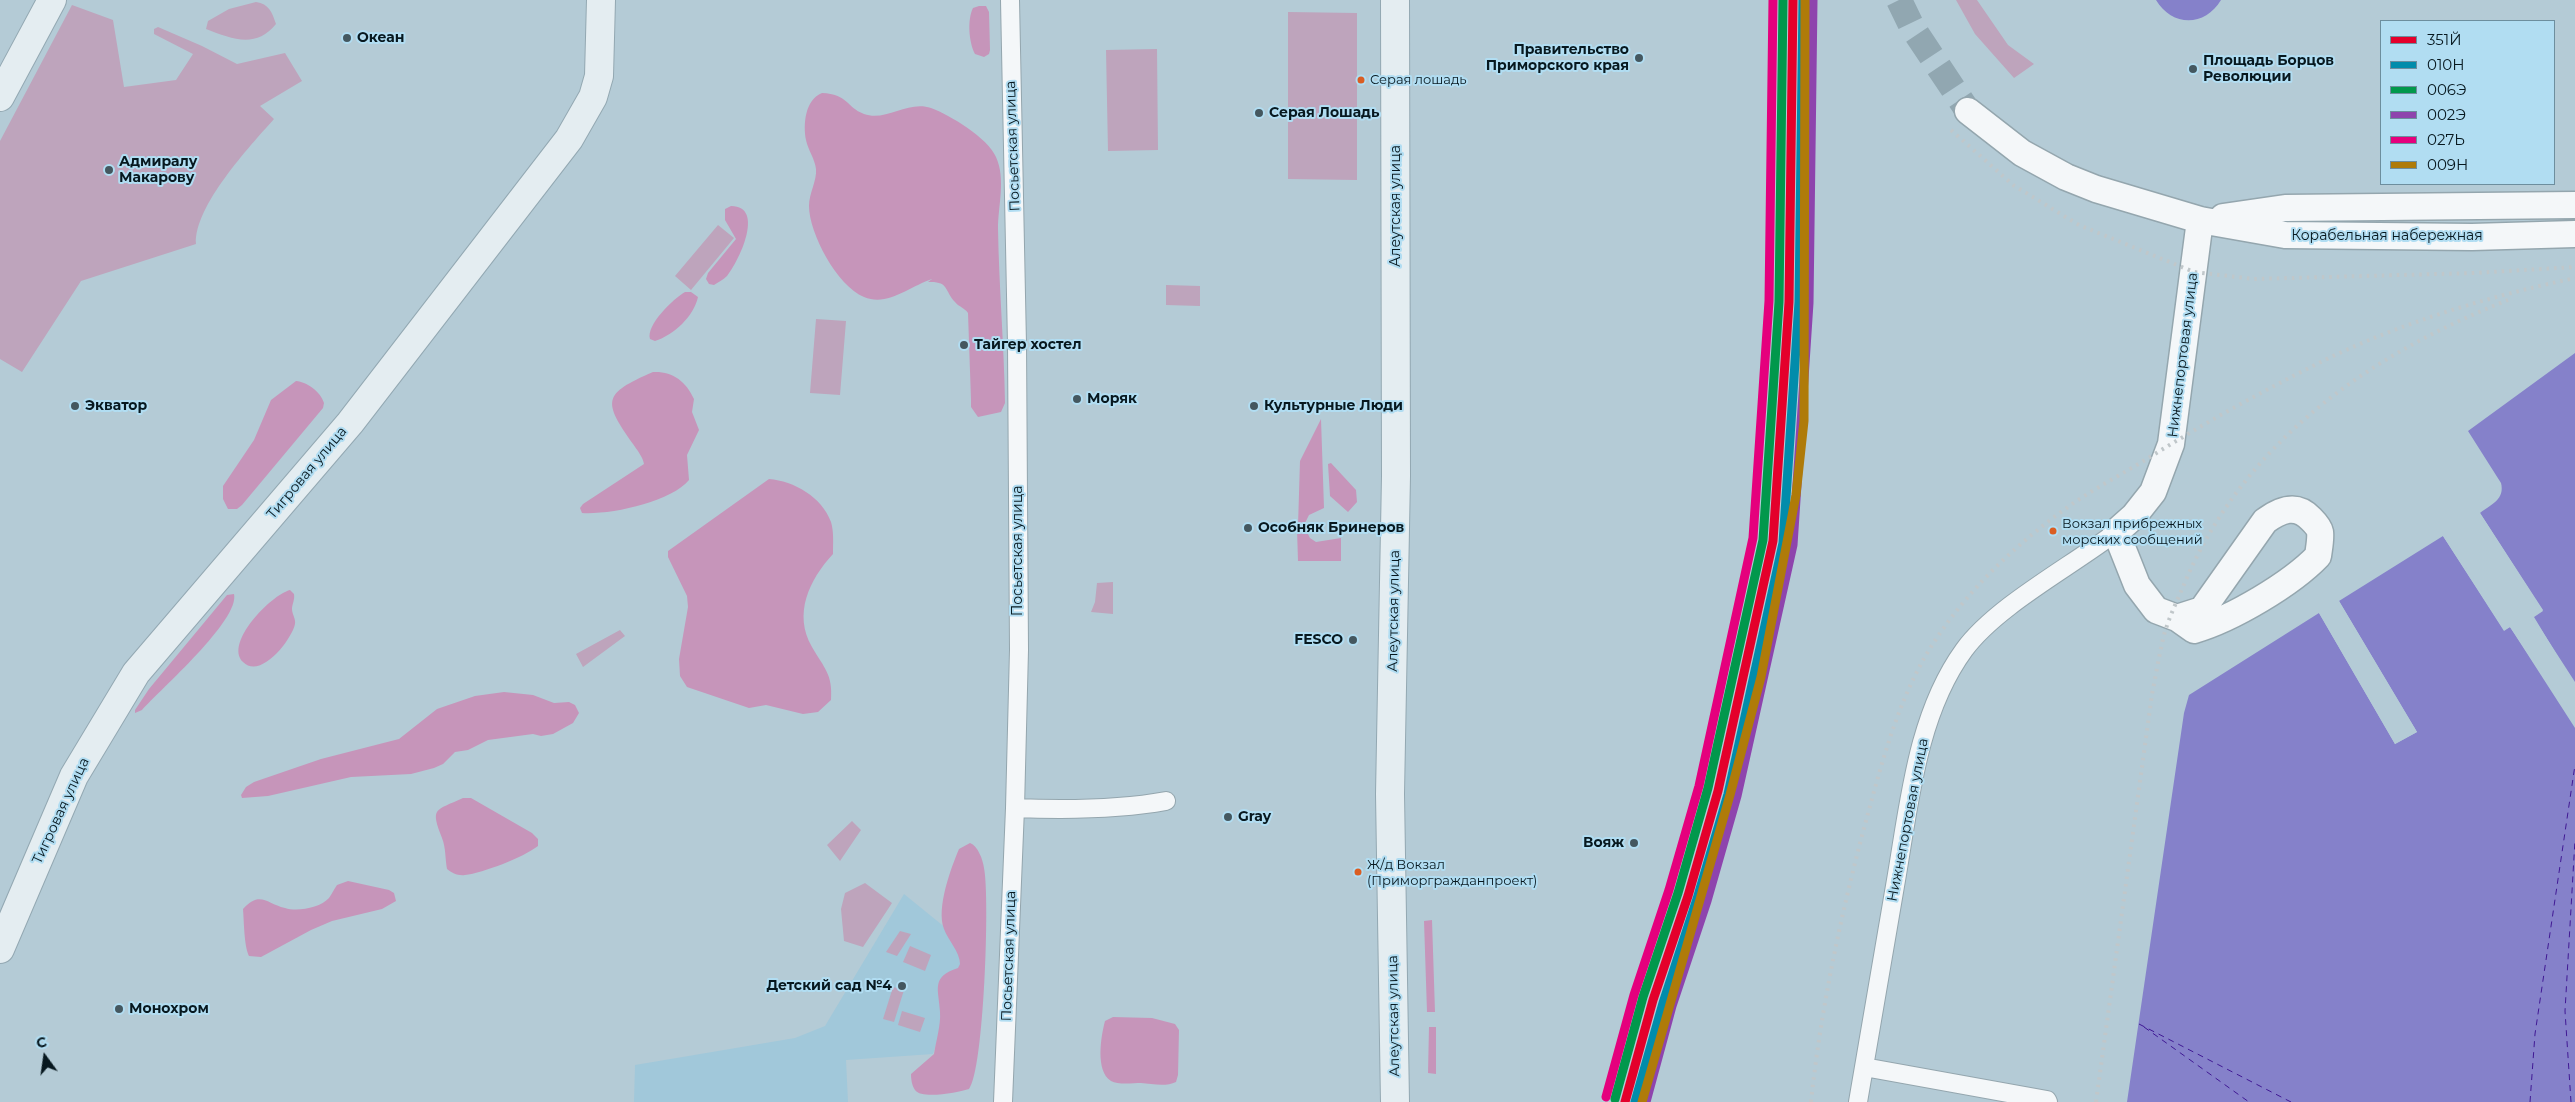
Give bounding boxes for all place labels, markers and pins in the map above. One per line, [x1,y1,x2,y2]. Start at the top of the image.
place label: Океан [357,30,405,46]
marker: Океан [341,32,353,44]
place label: Правительство Приморского края [1486,42,1629,74]
marker: Правительство Приморского края [1633,52,1645,64]
place label: Площадь Борцов Революции [2203,53,2334,85]
marker: Площадь Борцов Революции [2187,63,2199,75]
place label: Серая лошадь [1370,72,1467,88]
marker: Серая лошадь [1356,75,1366,85]
place label: Серая Лошадь [1269,105,1379,121]
marker: Серая Лошадь [1253,107,1265,119]
place label: Адмиралу Макарову [119,154,197,186]
marker: Адмиралу Макарову [103,164,115,176]
place label: Тайгер хостел [974,337,1081,353]
marker: Тайгер хостел [958,339,970,351]
place label: Моряк [1087,391,1137,407]
marker: Моряк [1071,393,1083,405]
place label: Экватор [85,398,147,414]
place label: Культурные Люди [1264,398,1403,414]
marker: Экватор [69,400,81,412]
marker: Культурные Люди [1248,400,1260,412]
place label: Вокзал прибрежных морских сообщений [2062,516,2203,547]
place label: Особняк Бринеров [1258,520,1404,536]
marker: Особняк Бринеров [1242,522,1254,534]
marker: Вокзал прибрежных морских сообщений [2048,526,2058,536]
place label: FESCO [1294,632,1343,648]
marker: FESCO [1347,634,1359,646]
place label: Gray [1238,809,1271,825]
marker: Gray [1222,811,1234,823]
place label: Вояж [1583,835,1624,851]
marker: Вояж [1628,837,1640,849]
place label: Ж/д Вокзал (Приморгражданпроект) [1367,857,1537,888]
marker: Ж/д Вокзал (Приморгражданпроект) [1353,867,1363,877]
place label: Детский сад №4 [766,978,892,994]
marker: Детский сад №4 [896,980,908,992]
place label: Монохром [129,1001,209,1017]
marker: Монохром [113,1003,125,1015]

